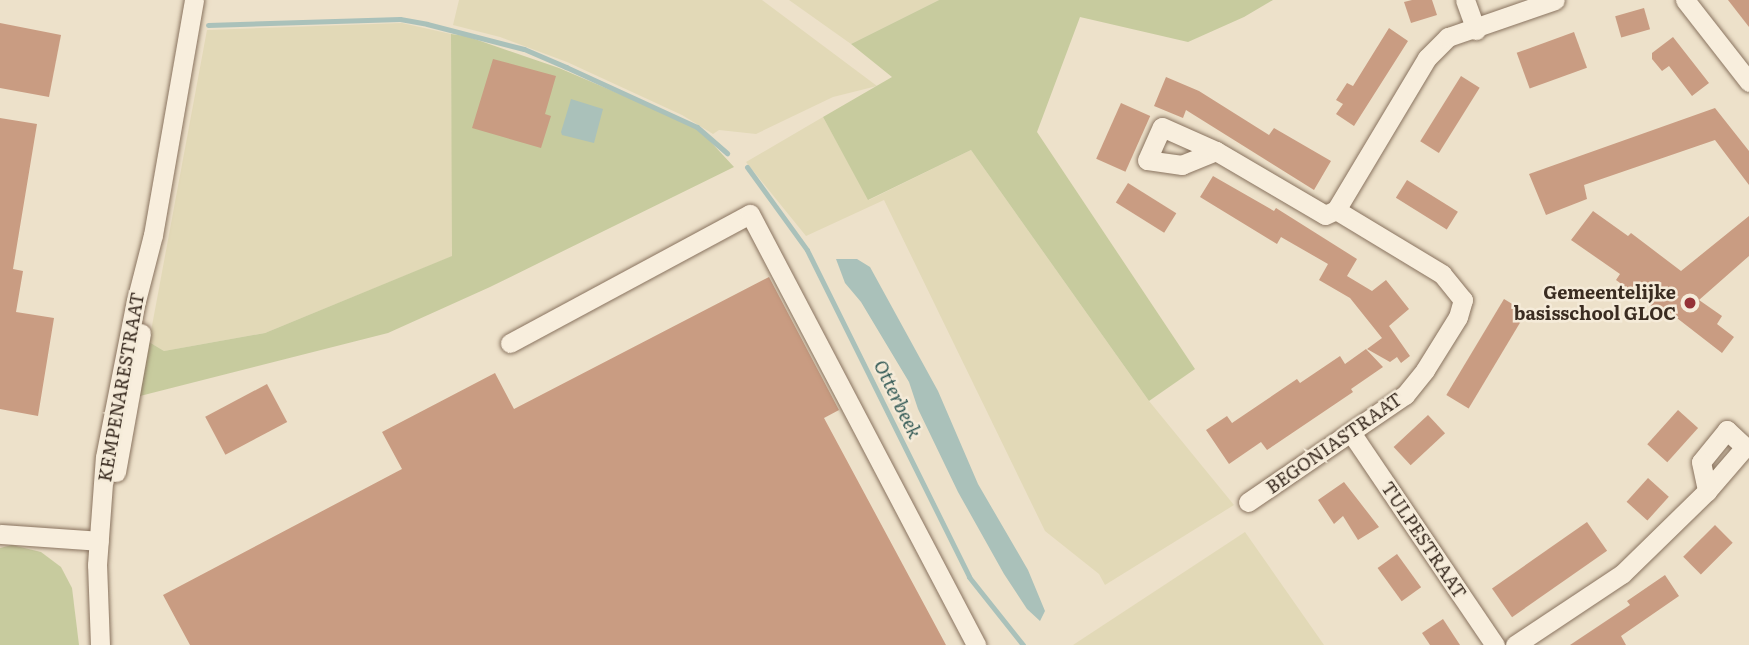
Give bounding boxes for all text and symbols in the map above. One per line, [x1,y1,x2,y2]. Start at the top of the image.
place label: Gemeentelijke basisschool GLOC [1514,282,1676,324]
street label: KEMPENARESTRAAT [94,291,148,483]
marker: Gemeentelijke basisschool GLOC [1682,295,1698,311]
water label: Otterbeek [869,356,927,442]
street label: BEGONIASTRAAT [1262,388,1406,498]
street label: TULPESTRAAT [1377,477,1471,603]

